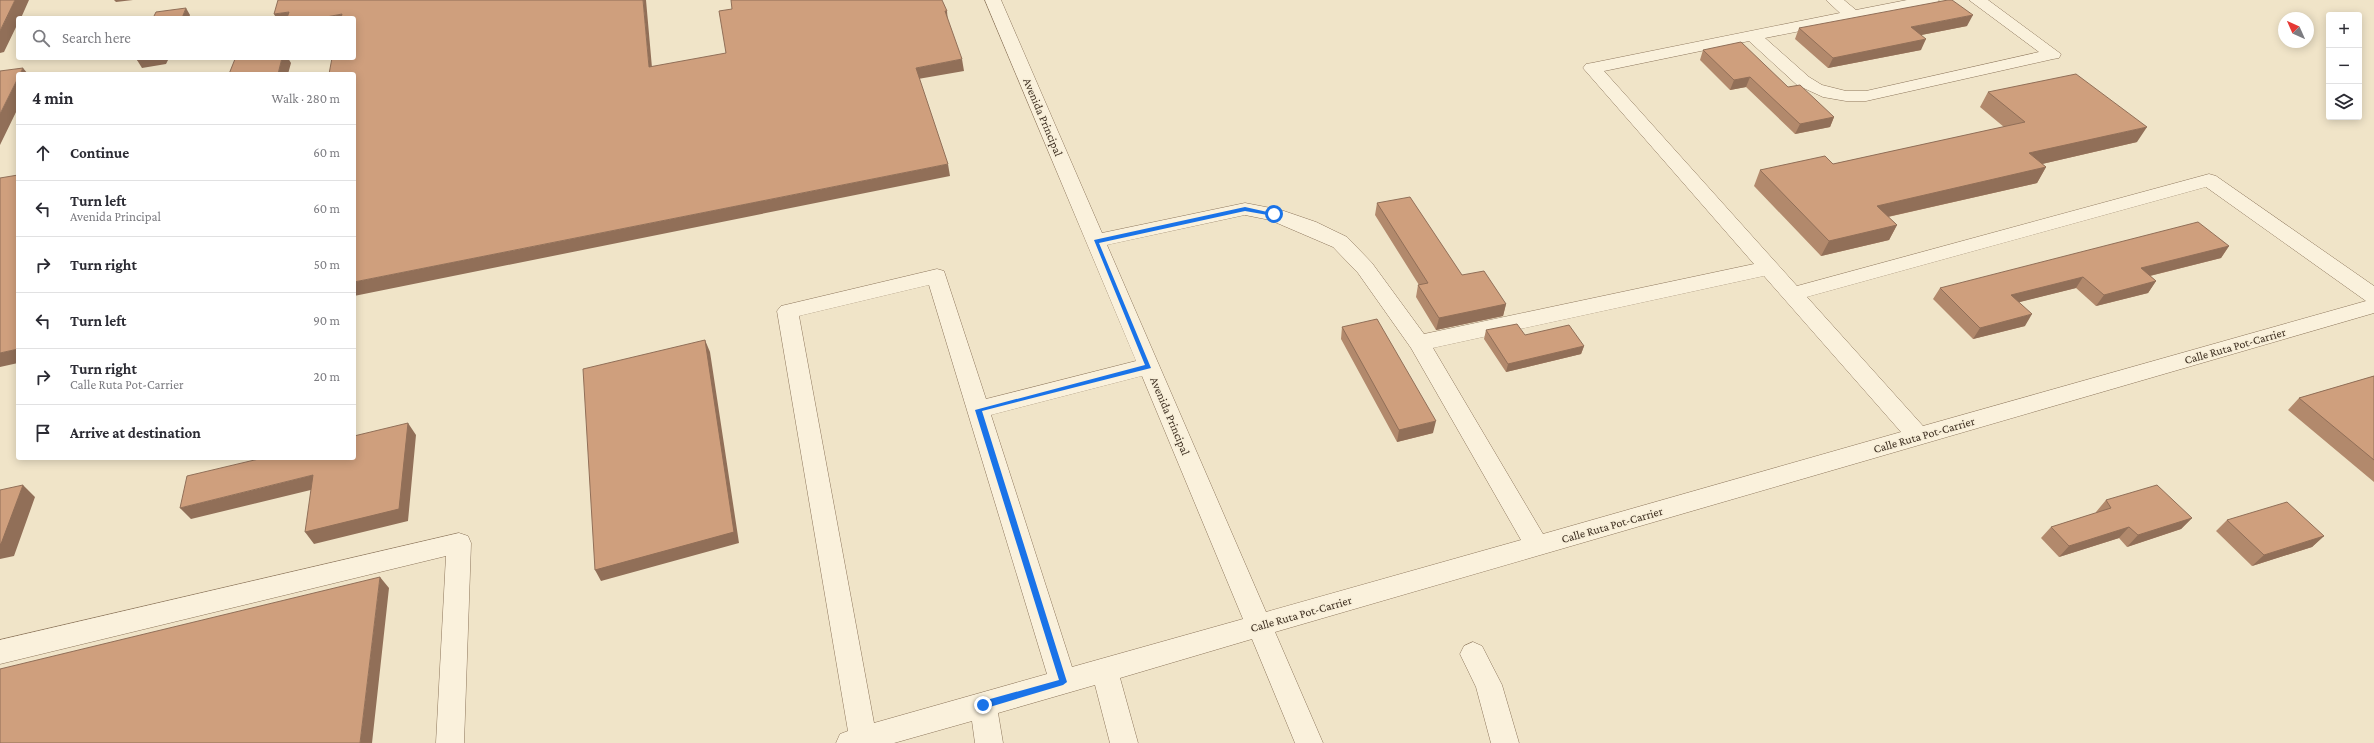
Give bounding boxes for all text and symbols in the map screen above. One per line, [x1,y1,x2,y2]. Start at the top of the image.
north arrow [2278,12,2314,48]
map controls [2326,12,2362,120]
button: + [2326,12,2362,48]
search box [16,16,356,60]
icon: search [30,27,52,49]
text: Search here [62,30,131,46]
button: − [2326,48,2362,84]
street label: Avenida Principal [1020,76,1066,158]
button: layers [2326,84,2362,120]
text: 4 min [32,89,74,108]
text: Walk · 280 m [272,91,340,106]
icon: ahead [32,142,54,164]
text: Continue [70,145,129,161]
text: 60 m [313,145,340,160]
text: Turn left [70,193,126,209]
icon: left [32,198,54,220]
text: 60 m [313,201,340,216]
route start [1265,205,1283,223]
text: Avenida Principal [70,209,161,224]
icon: right [32,254,54,276]
text: Turn right [70,257,137,273]
text: 50 m [314,257,340,272]
icon: left [32,310,54,332]
text: Turn left [70,313,126,329]
text: 90 m [313,313,340,328]
street label: Calle Ruta Pot-Carrier [2183,325,2288,367]
text: Turn right [70,361,137,377]
icon: right [32,366,54,388]
text: 20 m [314,369,340,384]
street label: Avenida Principal [1147,375,1193,457]
text: Calle Ruta Pot-Carrier [70,377,184,392]
street label: Calle Ruta Pot-Carrier [1872,414,1977,456]
icon: arrive [32,422,54,444]
text: Arrive at destination [70,425,201,441]
street label: Calle Ruta Pot-Carrier [1560,504,1665,546]
street label: Calle Ruta Pot-Carrier [1249,593,1354,635]
route end [974,696,992,714]

